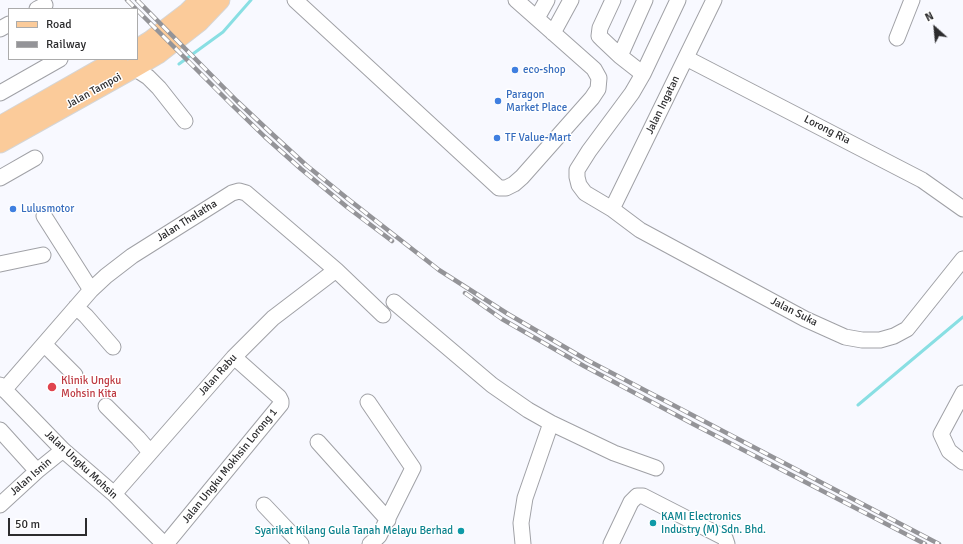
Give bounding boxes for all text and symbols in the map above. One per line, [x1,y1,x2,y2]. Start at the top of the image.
legend [8,8,138,60]
north arrow [915,8,955,48]
text: N [923,9,936,24]
text: Road [46,17,72,32]
text: Railway [46,37,86,52]
place label: eco-shop [523,63,566,77]
marker: eco-shop [510,65,520,75]
street label: Jalan Tampoi [64,70,124,112]
street label: Jalan Ingatan [643,74,683,136]
place label: Paragon Market Place [506,88,567,114]
marker: Paragon Market Place [493,96,503,106]
street label: Lorong Ria [802,113,852,147]
place label: TF Value-Mart [505,131,571,145]
marker: TF Value-Mart [492,133,502,143]
street label: Jalan Thalatha [154,197,220,245]
place label: Lulusmotor [21,202,74,216]
marker: Lulusmotor [8,204,18,214]
street label: Jalan Suka [768,295,820,329]
street label: Jalan Rabu [196,351,240,399]
place label: Klinik Ungku Mohsin Kita [61,374,121,400]
marker: Klinik Ungku Mohsin Kita [46,381,58,393]
street label: Jalan Ungku Mokhsin Lorong 1 [180,406,280,526]
street label: Jalan Ungku Mohsin [42,428,120,502]
street label: Jalan Isnin [8,455,54,499]
scale bar [10,510,89,536]
place label: KAMI Electronics Industry (M) Sdn. Bhd. [661,510,766,536]
text: 50 m [15,517,40,532]
marker: KAMI Electronics Industry (M) Sdn. Bhd. [648,518,658,528]
place label: Syarikat Kilang Gula Tanah Melayu Berhad [255,524,453,538]
marker: Syarikat Kilang Gula Tanah Melayu Berhad [456,526,466,536]

